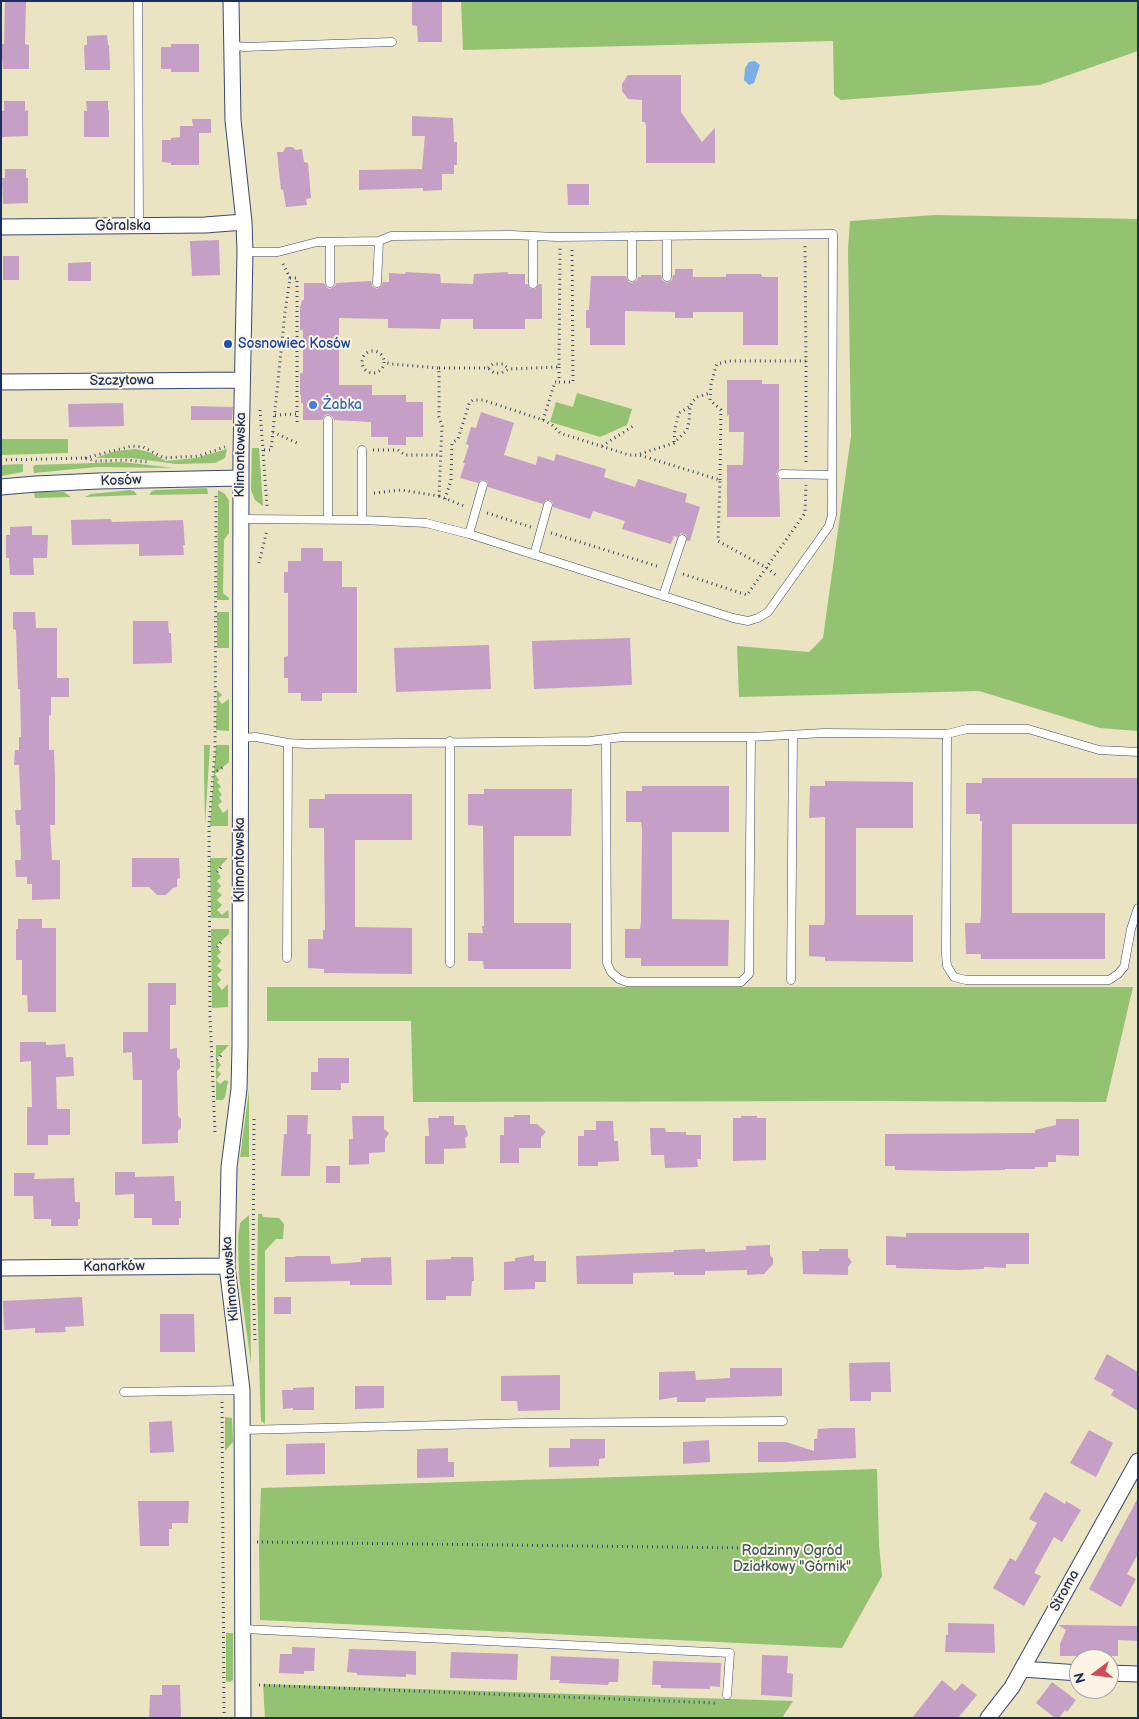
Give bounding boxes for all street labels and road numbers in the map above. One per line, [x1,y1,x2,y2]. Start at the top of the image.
street label: Góralska [95,218,151,234]
street label: Szczytowa [90,372,154,390]
street label: Klimontowska [232,412,250,498]
street label: Kosów [100,472,142,490]
street label: Klimontowska [232,817,248,903]
street label: Klimontowska [219,1236,243,1322]
street label: Kanarków [83,1258,145,1276]
street label: Stroma [1047,1567,1083,1615]

